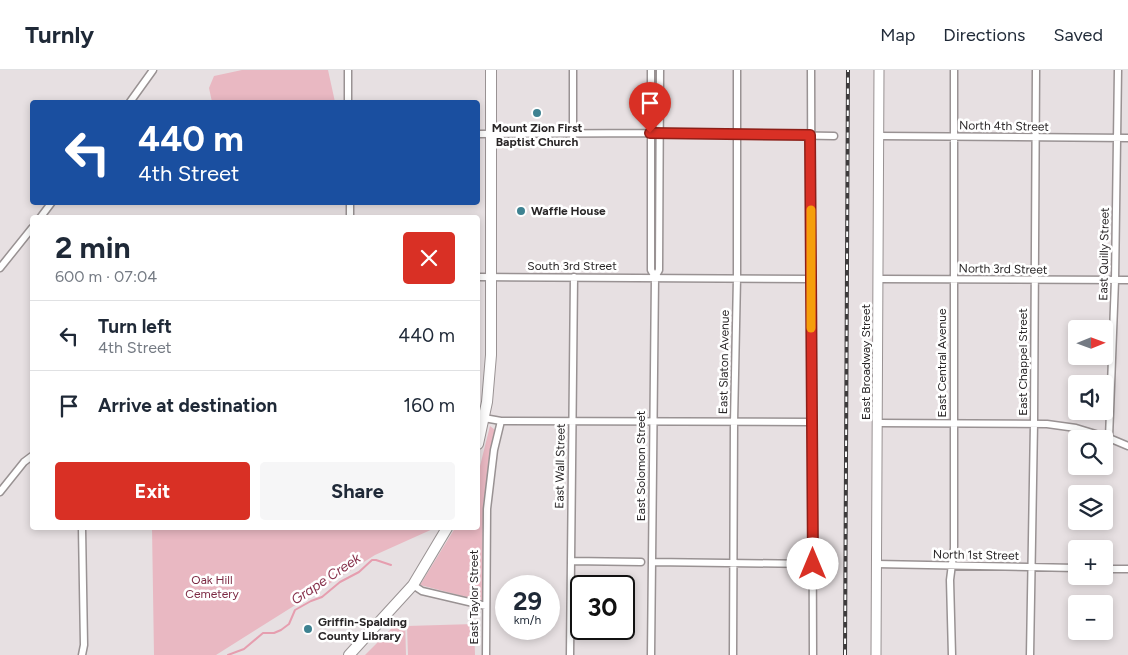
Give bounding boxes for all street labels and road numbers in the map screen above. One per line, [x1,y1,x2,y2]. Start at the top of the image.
street label: North 4th Street [959,118,1049,134]
street label: East Quilly Street [1096,207,1112,301]
street label: South 3rd Street [527,259,617,273]
street label: North 3rd Street [959,261,1048,277]
street label: East Broadway Street [859,304,873,420]
street label: East Central Avenue [935,308,949,418]
street label: East Chappel Street [1016,308,1030,416]
street label: East Slaton Avenue [716,309,732,414]
street label: East Solomon Street [634,410,648,521]
street label: East Wall Street [552,423,568,509]
street label: North 1st Street [933,547,1020,563]
street label: East Taylor Street [467,549,481,644]

